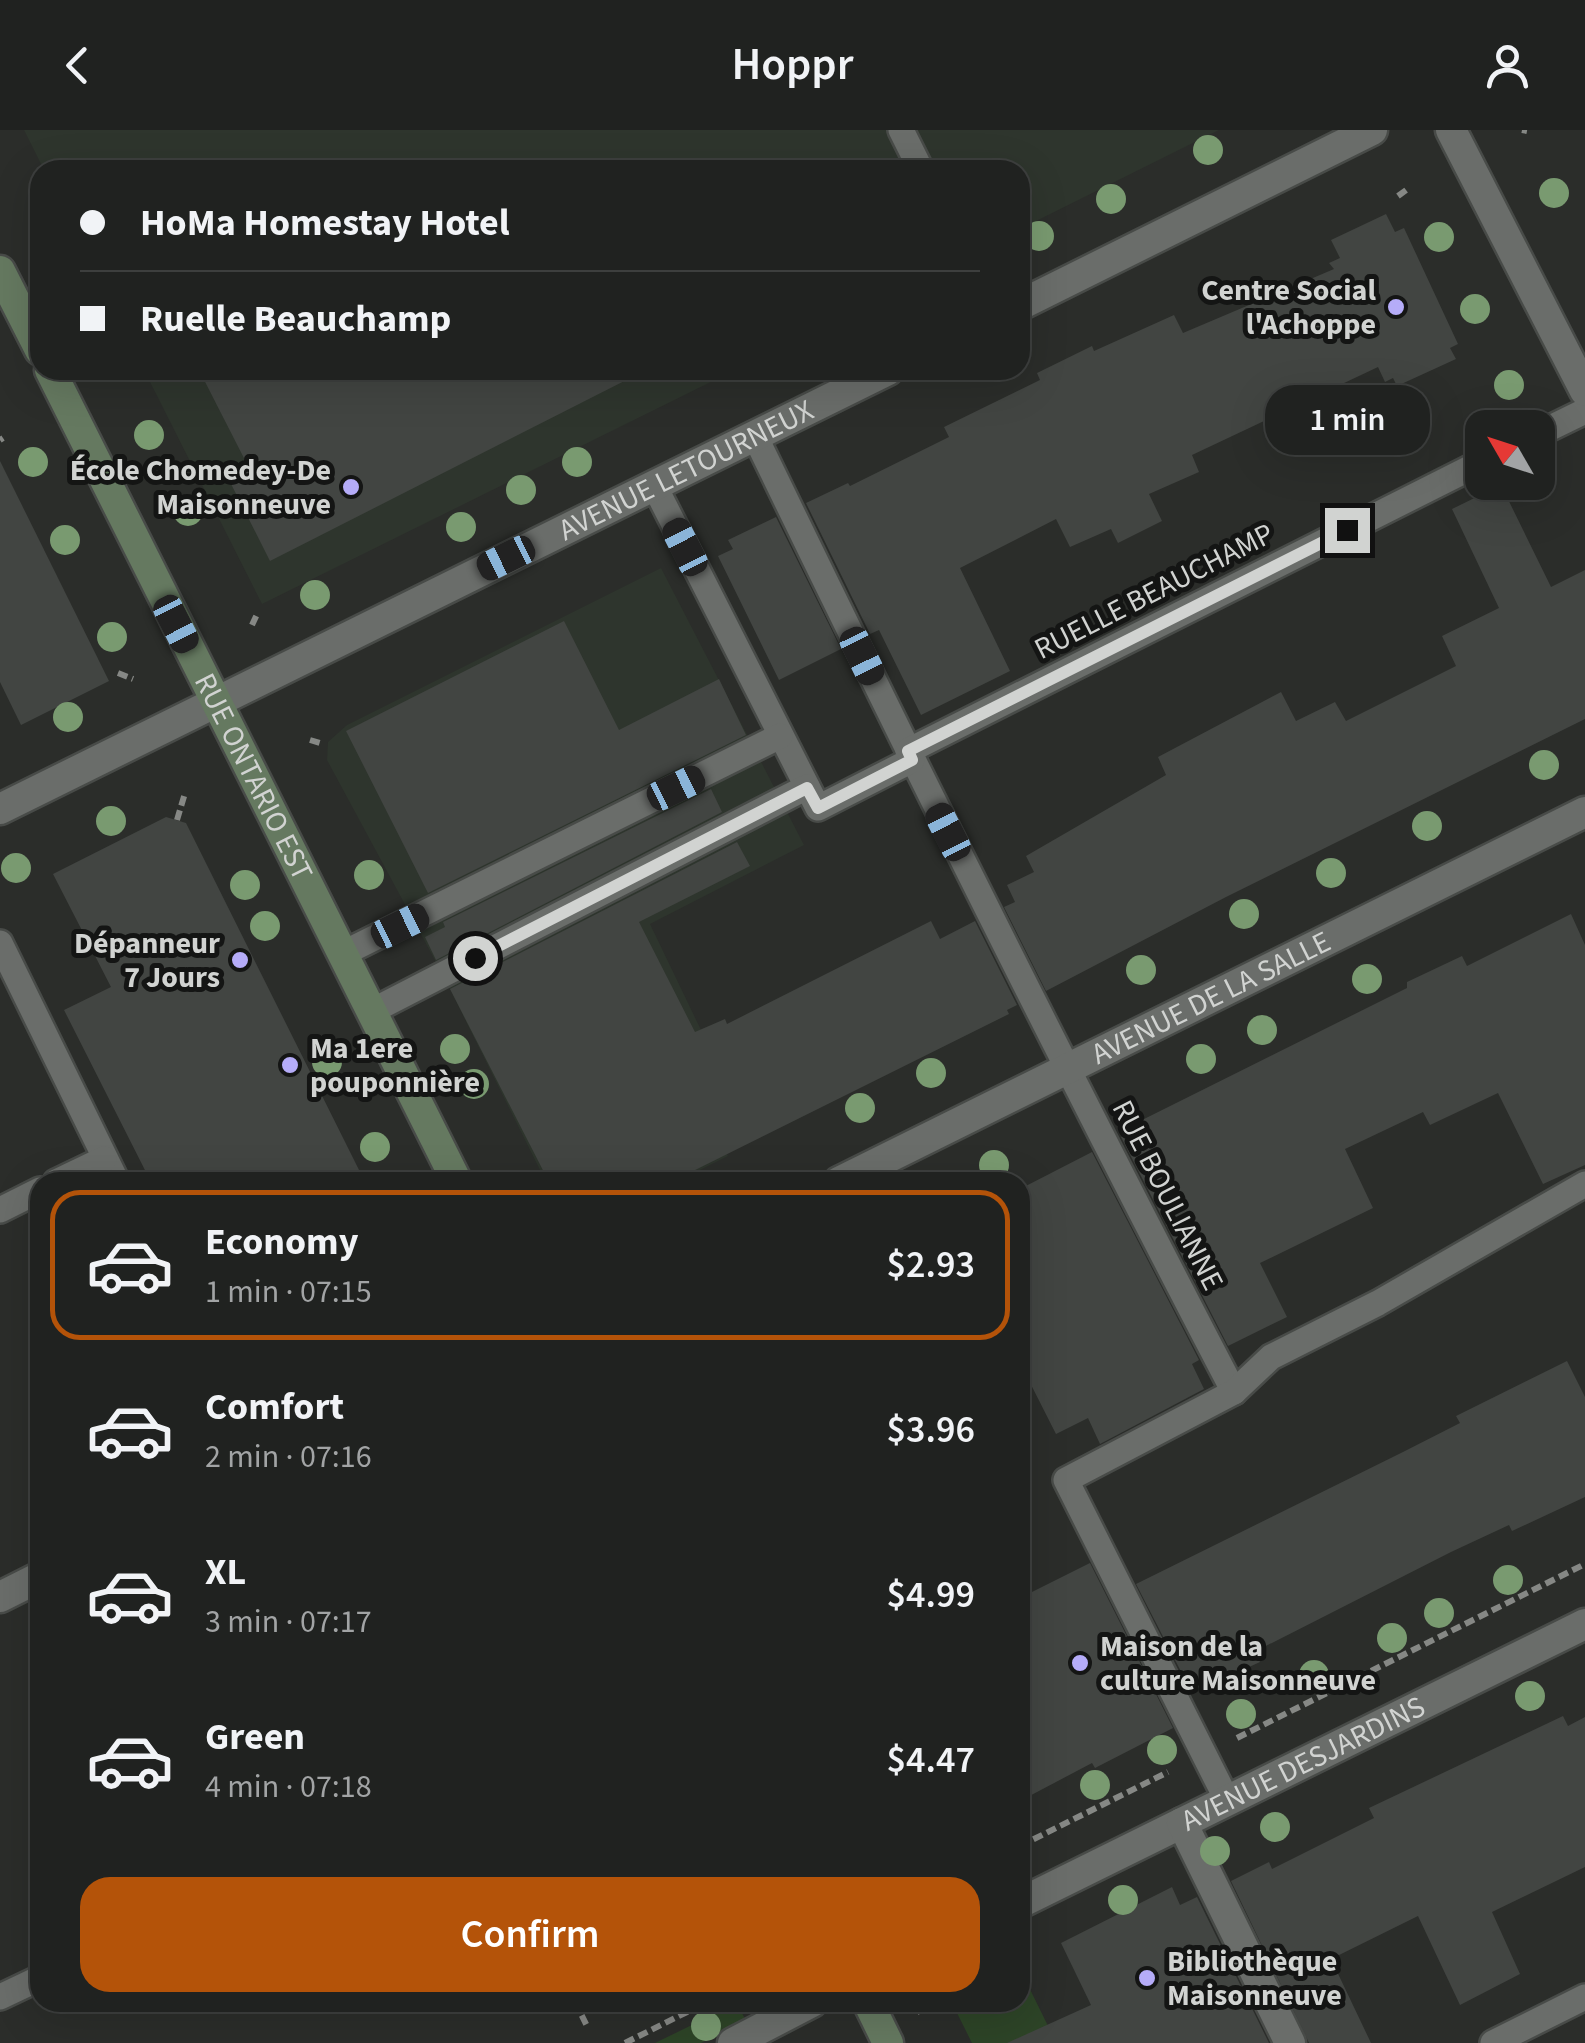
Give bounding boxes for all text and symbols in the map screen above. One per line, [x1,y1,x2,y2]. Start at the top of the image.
text: Hoppr [731,33,854,97]
icon: back [50,38,105,93]
icon: person [1480,38,1535,93]
text: HoMa Homestay Hotel [140,196,510,250]
place label: Centre Social l'Achoppe [1201,269,1376,346]
text: Ruelle Beauchamp [140,292,451,346]
marker: Centre Social l'Achoppe [1385,296,1407,318]
callout: 1 min [1264,385,1430,455]
street label: AVENUE LETOURNEUX [551,389,821,552]
text: 1 min [1309,397,1386,443]
north arrow [1465,410,1555,500]
map controls [1465,410,1555,500]
place label: École Chomedey-De Maisonneuve [70,449,331,526]
marker: École Chomedey-De Maisonneuve [340,476,362,498]
route end [1325,508,1370,553]
street label: RUELLE BEAUCHAMP [1027,512,1281,670]
car [658,513,712,581]
car [472,531,540,585]
car [149,590,203,658]
car [835,622,889,690]
street label: RUE ONTARIO EST [183,666,324,888]
car [642,761,710,815]
car [921,798,975,866]
car [366,899,434,953]
street label: AVENUE DE LA SALLE [1084,921,1338,1076]
place label: Dépanneur 7 Jours [74,922,220,999]
route start [453,936,498,981]
marker: Dépanneur 7 Jours [229,949,251,971]
place label: Ma 1ere pouponnière [310,1027,480,1104]
marker: Ma 1ere pouponnière [279,1054,301,1076]
street label: RUE BOULIANNE [1101,1093,1234,1298]
text: Economy [205,1215,358,1269]
icon: car [85,1220,175,1310]
text: $2.93 [887,1238,975,1292]
text: 1 min · 07:15 [205,1269,372,1315]
text: Comfort [205,1380,344,1434]
icon: car [85,1385,175,1475]
text: $3.96 [887,1403,975,1457]
text: 2 min · 07:16 [205,1434,372,1480]
text: XL [205,1545,246,1599]
icon: car [85,1550,175,1640]
text: $4.99 [887,1568,975,1622]
text: 3 min · 07:17 [205,1599,372,1645]
place label: Maison de la culture Maisonneuve [1100,1625,1376,1702]
marker: Maison de la culture Maisonneuve [1069,1652,1091,1674]
street label: AVENUE DESJARDINS [1174,1685,1433,1842]
text: Green [205,1710,305,1764]
icon: car [85,1715,175,1805]
text: $4.47 [887,1733,975,1787]
text: 4 min · 07:18 [205,1764,372,1810]
button: Confirm [80,1877,980,1992]
place label: Bibliothèque Maisonneuve [1167,1940,1342,2017]
marker: Bibliothèque Maisonneuve [1136,1967,1158,1989]

